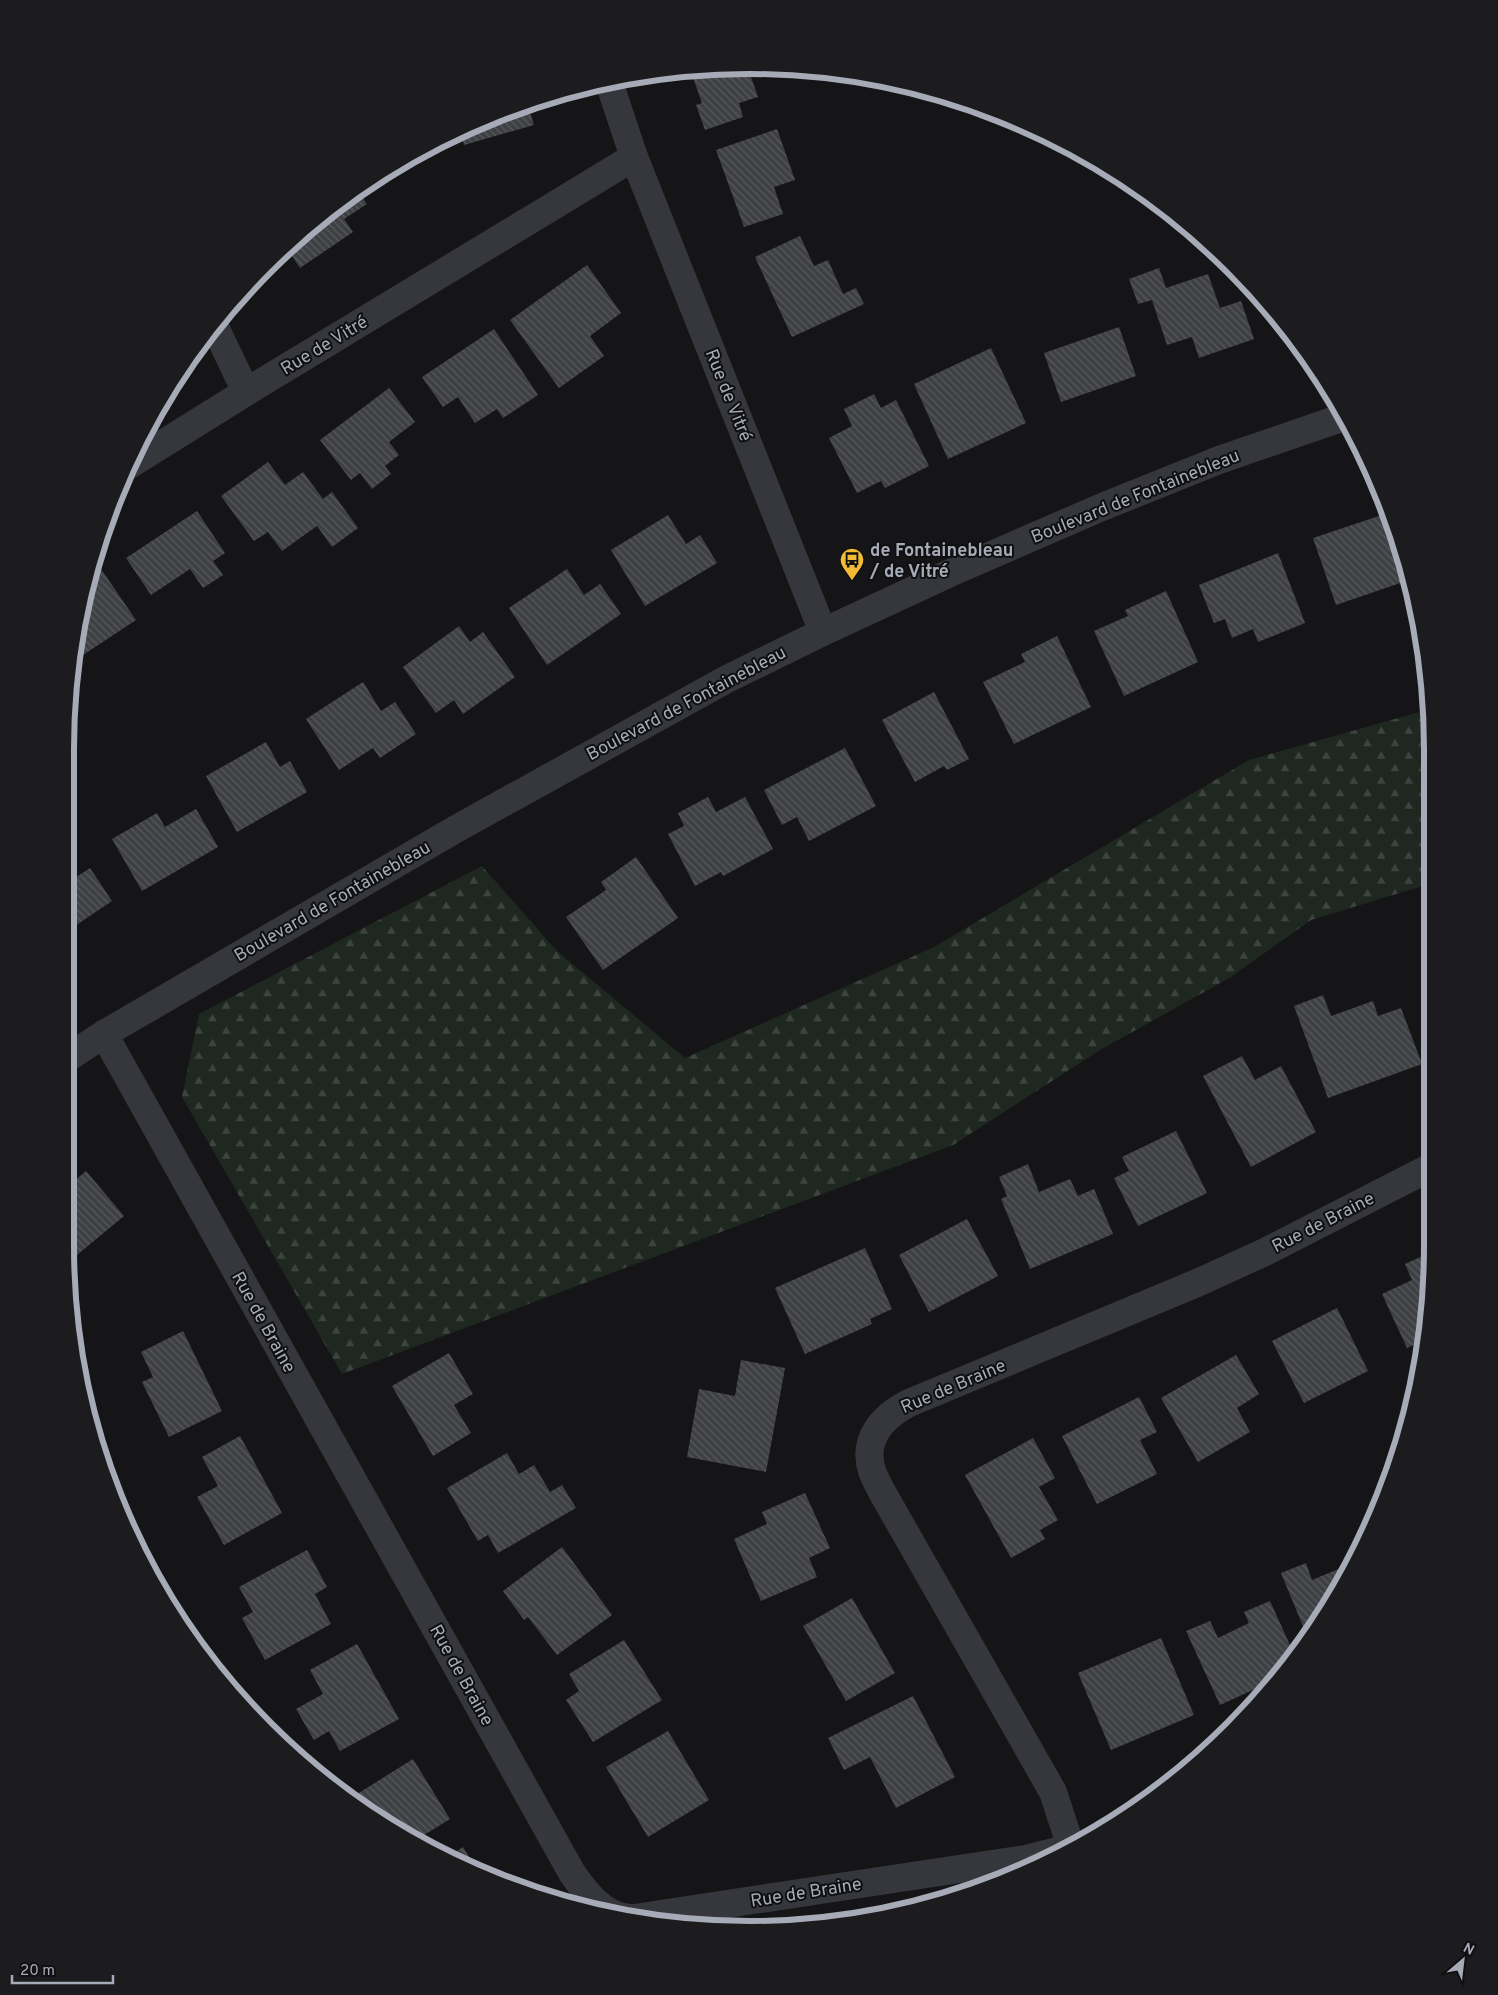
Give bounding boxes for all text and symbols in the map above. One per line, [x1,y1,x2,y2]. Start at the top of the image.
street label: Rue de Vitré [277,311,373,381]
street label: Rue de Vitré [699,346,757,445]
street label: Boulevard de Fontainebleau [1028,445,1243,550]
place label: de Fontainebleau / de Vitré [869,540,1013,584]
bus stop icon: de Fontainebleau / de Vitré [839,547,865,581]
street label: Boulevard de Fontainebleau [583,642,791,767]
street label: Boulevard de Fontainebleau [230,837,435,968]
street label: Rue de Braine [1268,1188,1379,1259]
street label: Rue de Braine [225,1268,300,1377]
street label: Rue de Braine [897,1355,1010,1420]
street label: Rue de Braine [423,1621,498,1730]
street label: Rue de Braine [749,1873,863,1914]
north arrow [1438,1935,1488,1985]
text: N [1460,1940,1477,1960]
scale bar [12,1952,114,1984]
text: 20 m [20,1962,55,1981]

